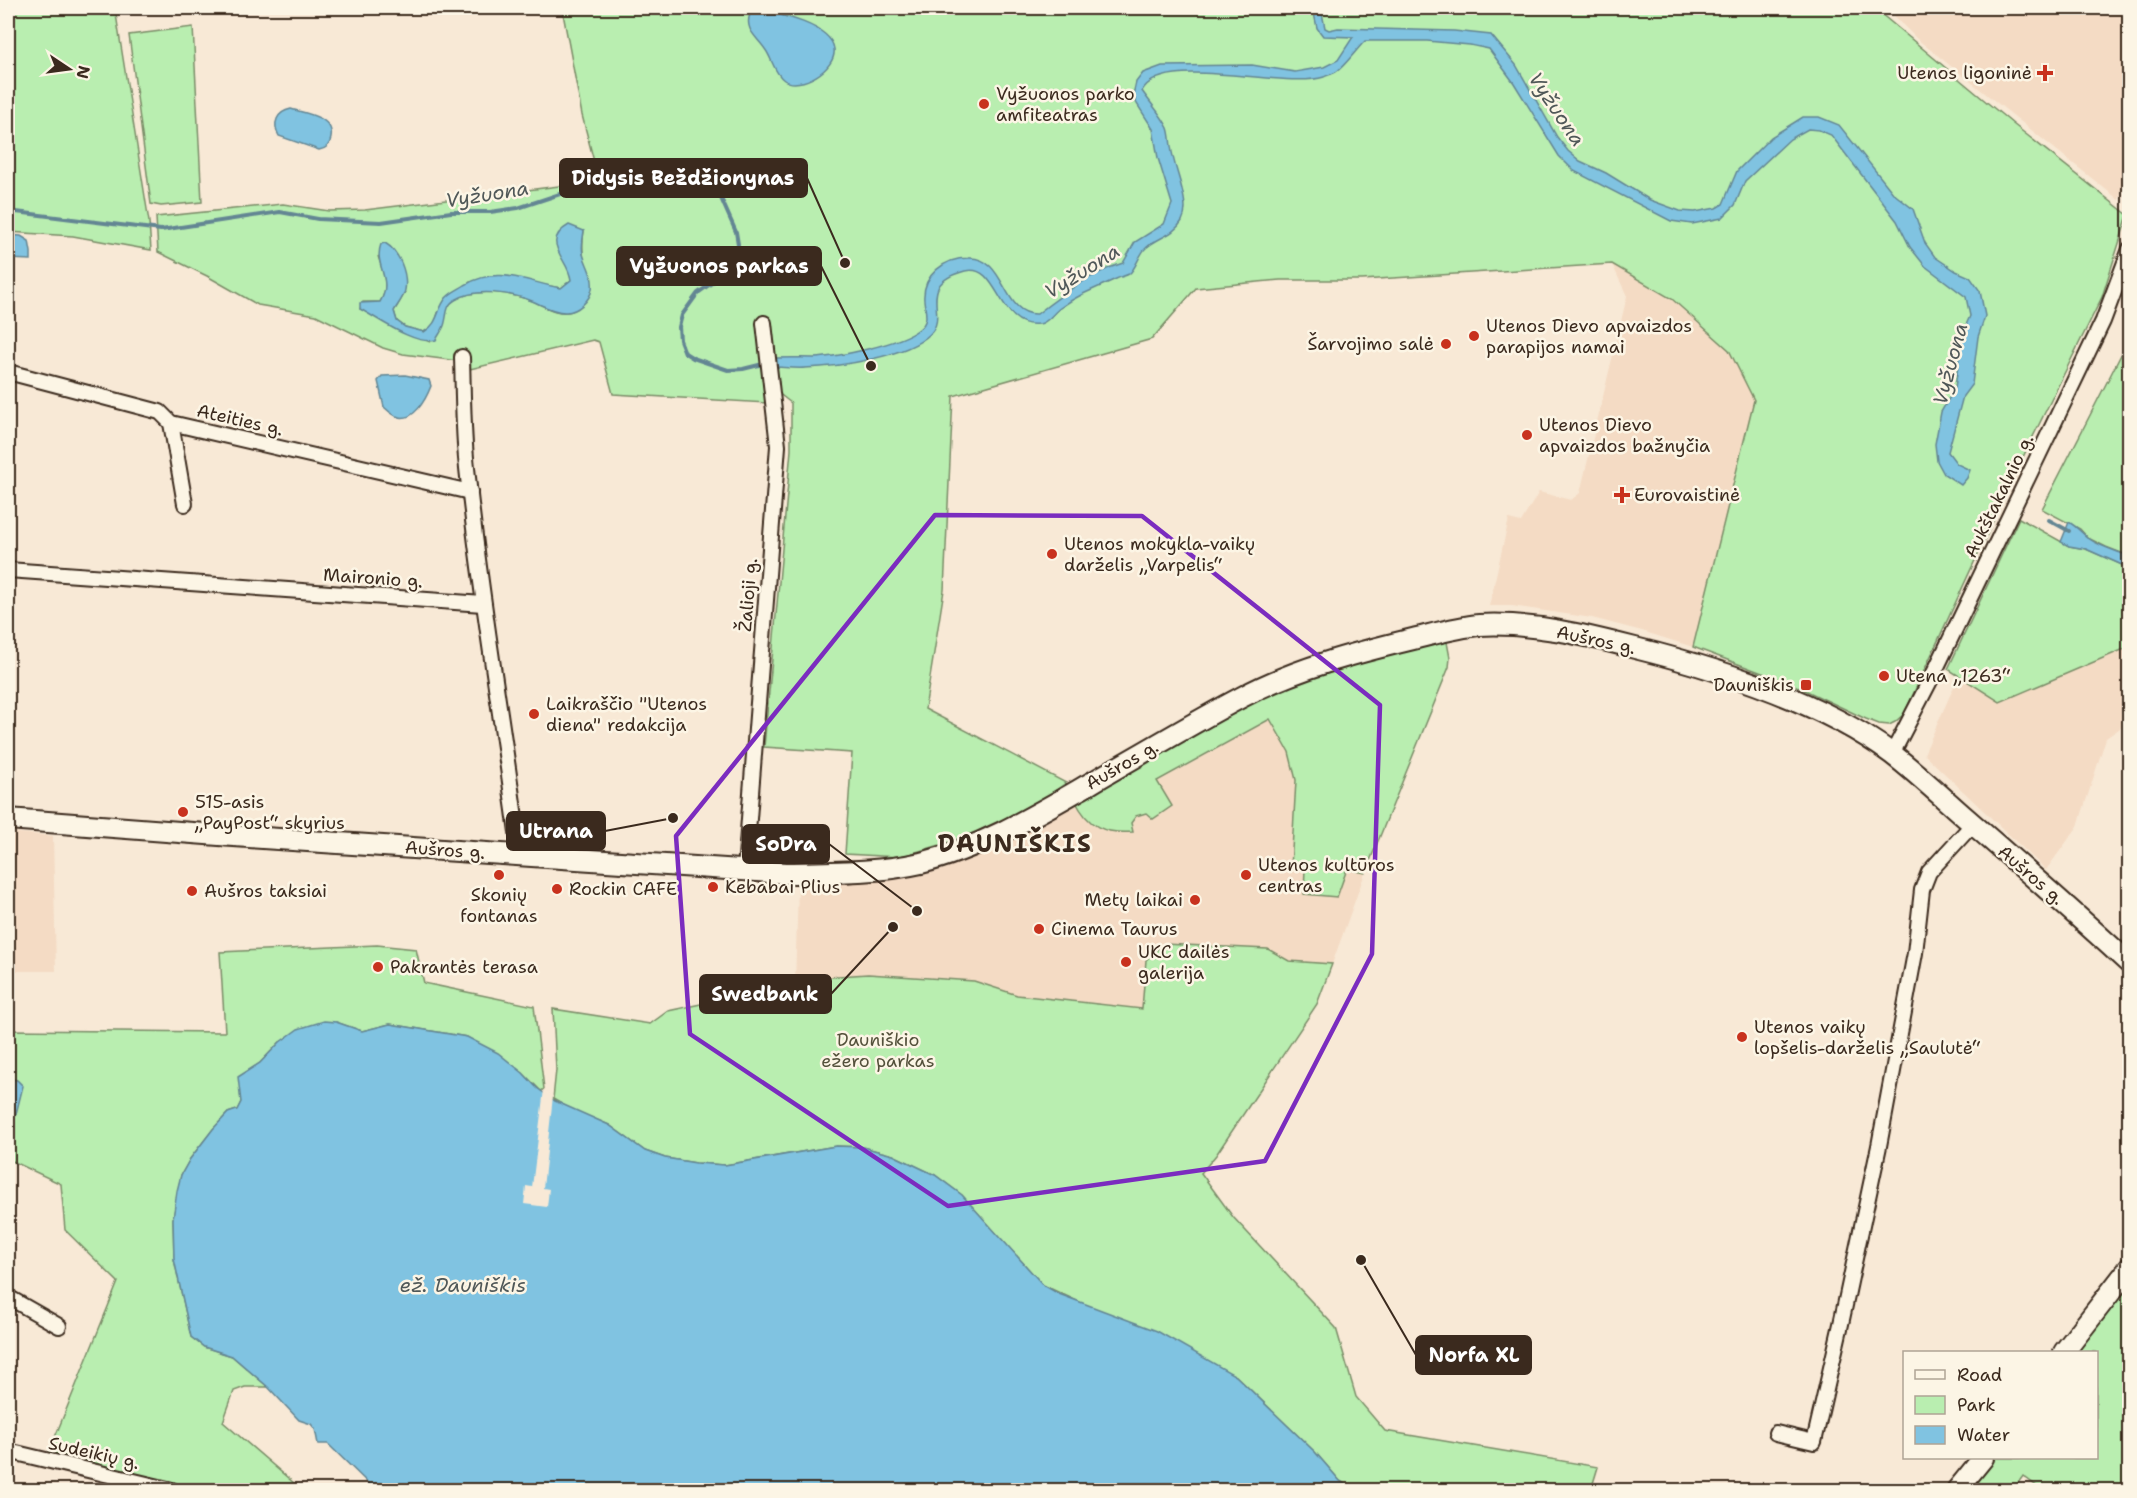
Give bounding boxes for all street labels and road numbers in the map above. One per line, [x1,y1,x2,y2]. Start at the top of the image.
street label: Ateities g. [194,398,286,442]
street label: Aukštakalnio g. [1959,430,2039,562]
street label: Žalioji g. [733,557,763,633]
street label: Maironio g. [322,563,424,593]
street label: Aušros g. [1554,620,1638,660]
street label: Aušros g. [1081,735,1163,795]
street label: Aušros g. [404,835,486,865]
street label: Aušros g. [1993,840,2069,910]
street label: Sudeikių g. [46,1431,142,1475]

